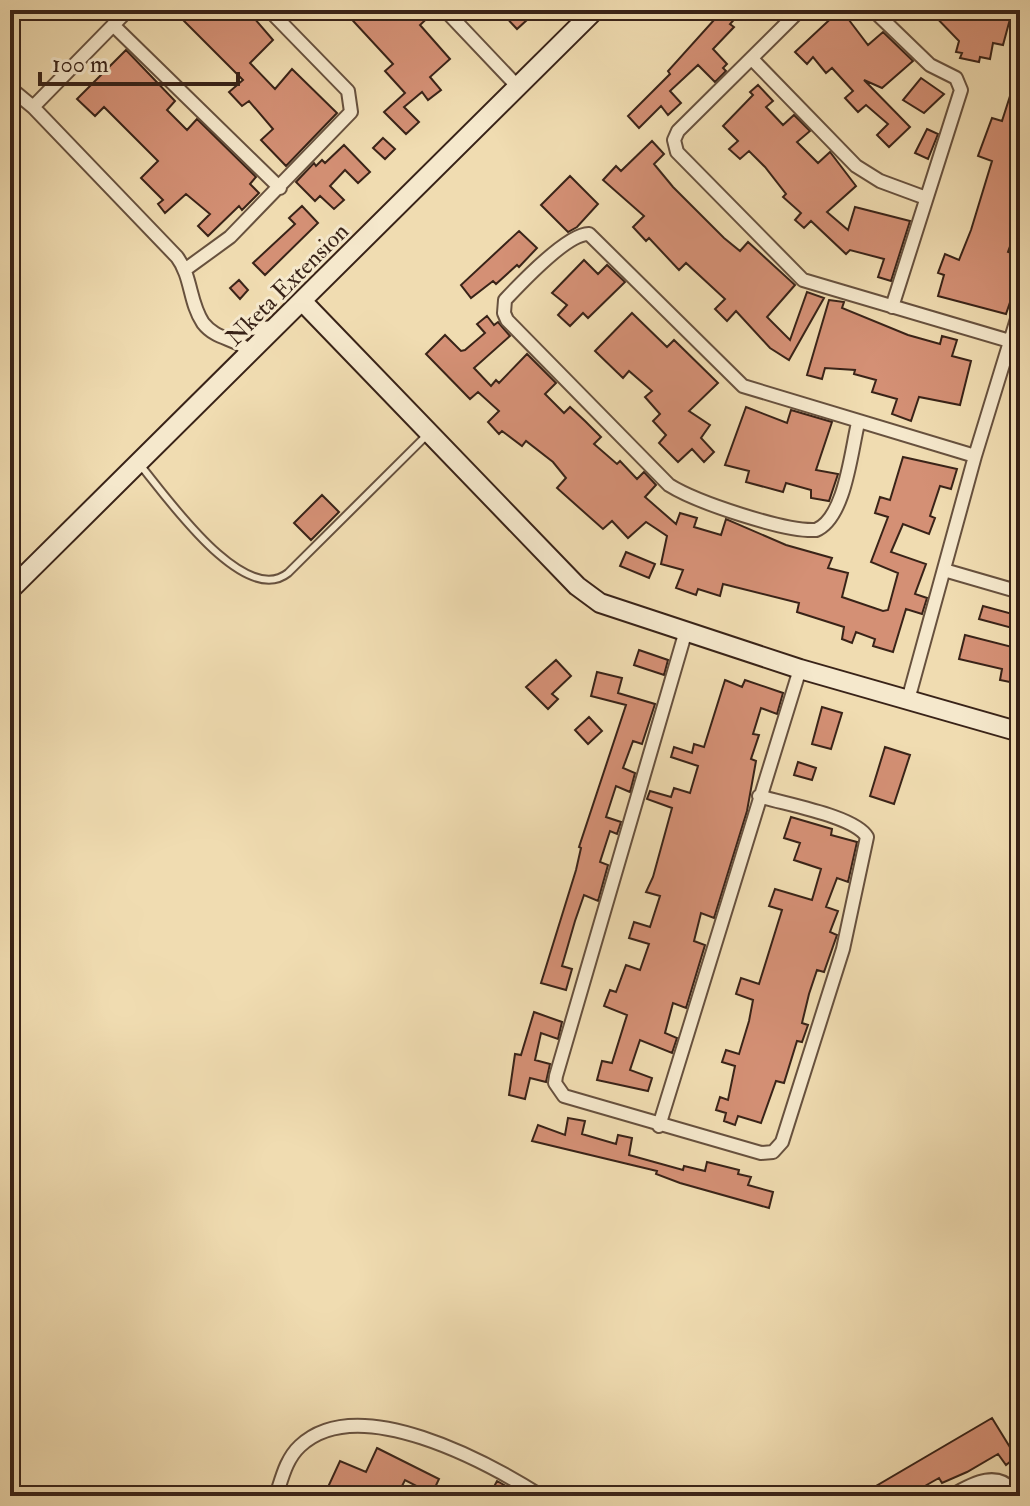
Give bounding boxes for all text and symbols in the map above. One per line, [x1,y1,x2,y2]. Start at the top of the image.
scale bar [40,36,238,86]
text: 100 m [52,49,109,80]
street label: Nketa Extension [219,216,356,353]

